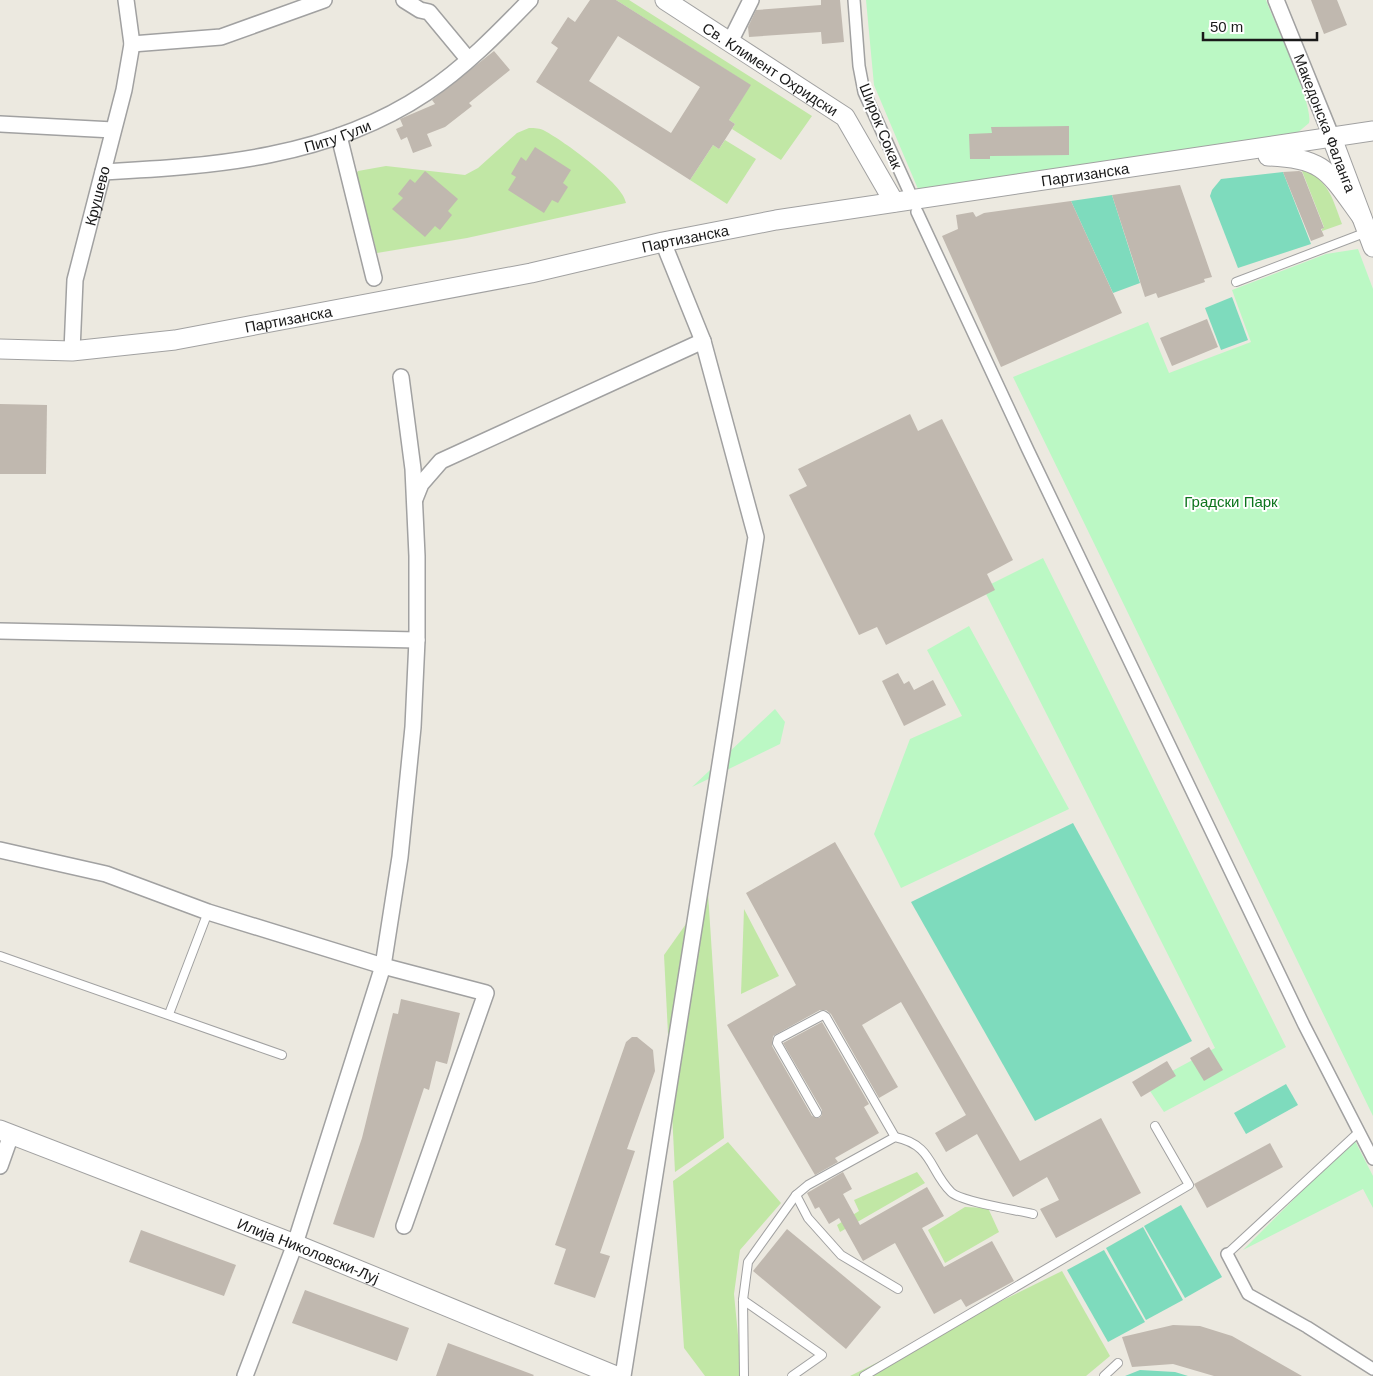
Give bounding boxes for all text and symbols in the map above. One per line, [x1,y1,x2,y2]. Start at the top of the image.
scale bar [1203,10,1317,42]
street label: Св. Климент Охридски [700,18,842,119]
text: 50 m [1210,18,1243,35]
street label: Македонска Фаланга [1291,52,1359,195]
street label: Широк Сокак [856,81,906,172]
street label: Питу Гули [302,116,373,155]
street label: Партизанска [1040,159,1131,189]
street label: Крушево [81,164,113,227]
street label: Партизанска [640,221,731,255]
street label: Партизанска [243,302,334,335]
park label: Градски Парк [1184,493,1278,510]
street label: Илија Николовски-Луј [235,1214,382,1286]

